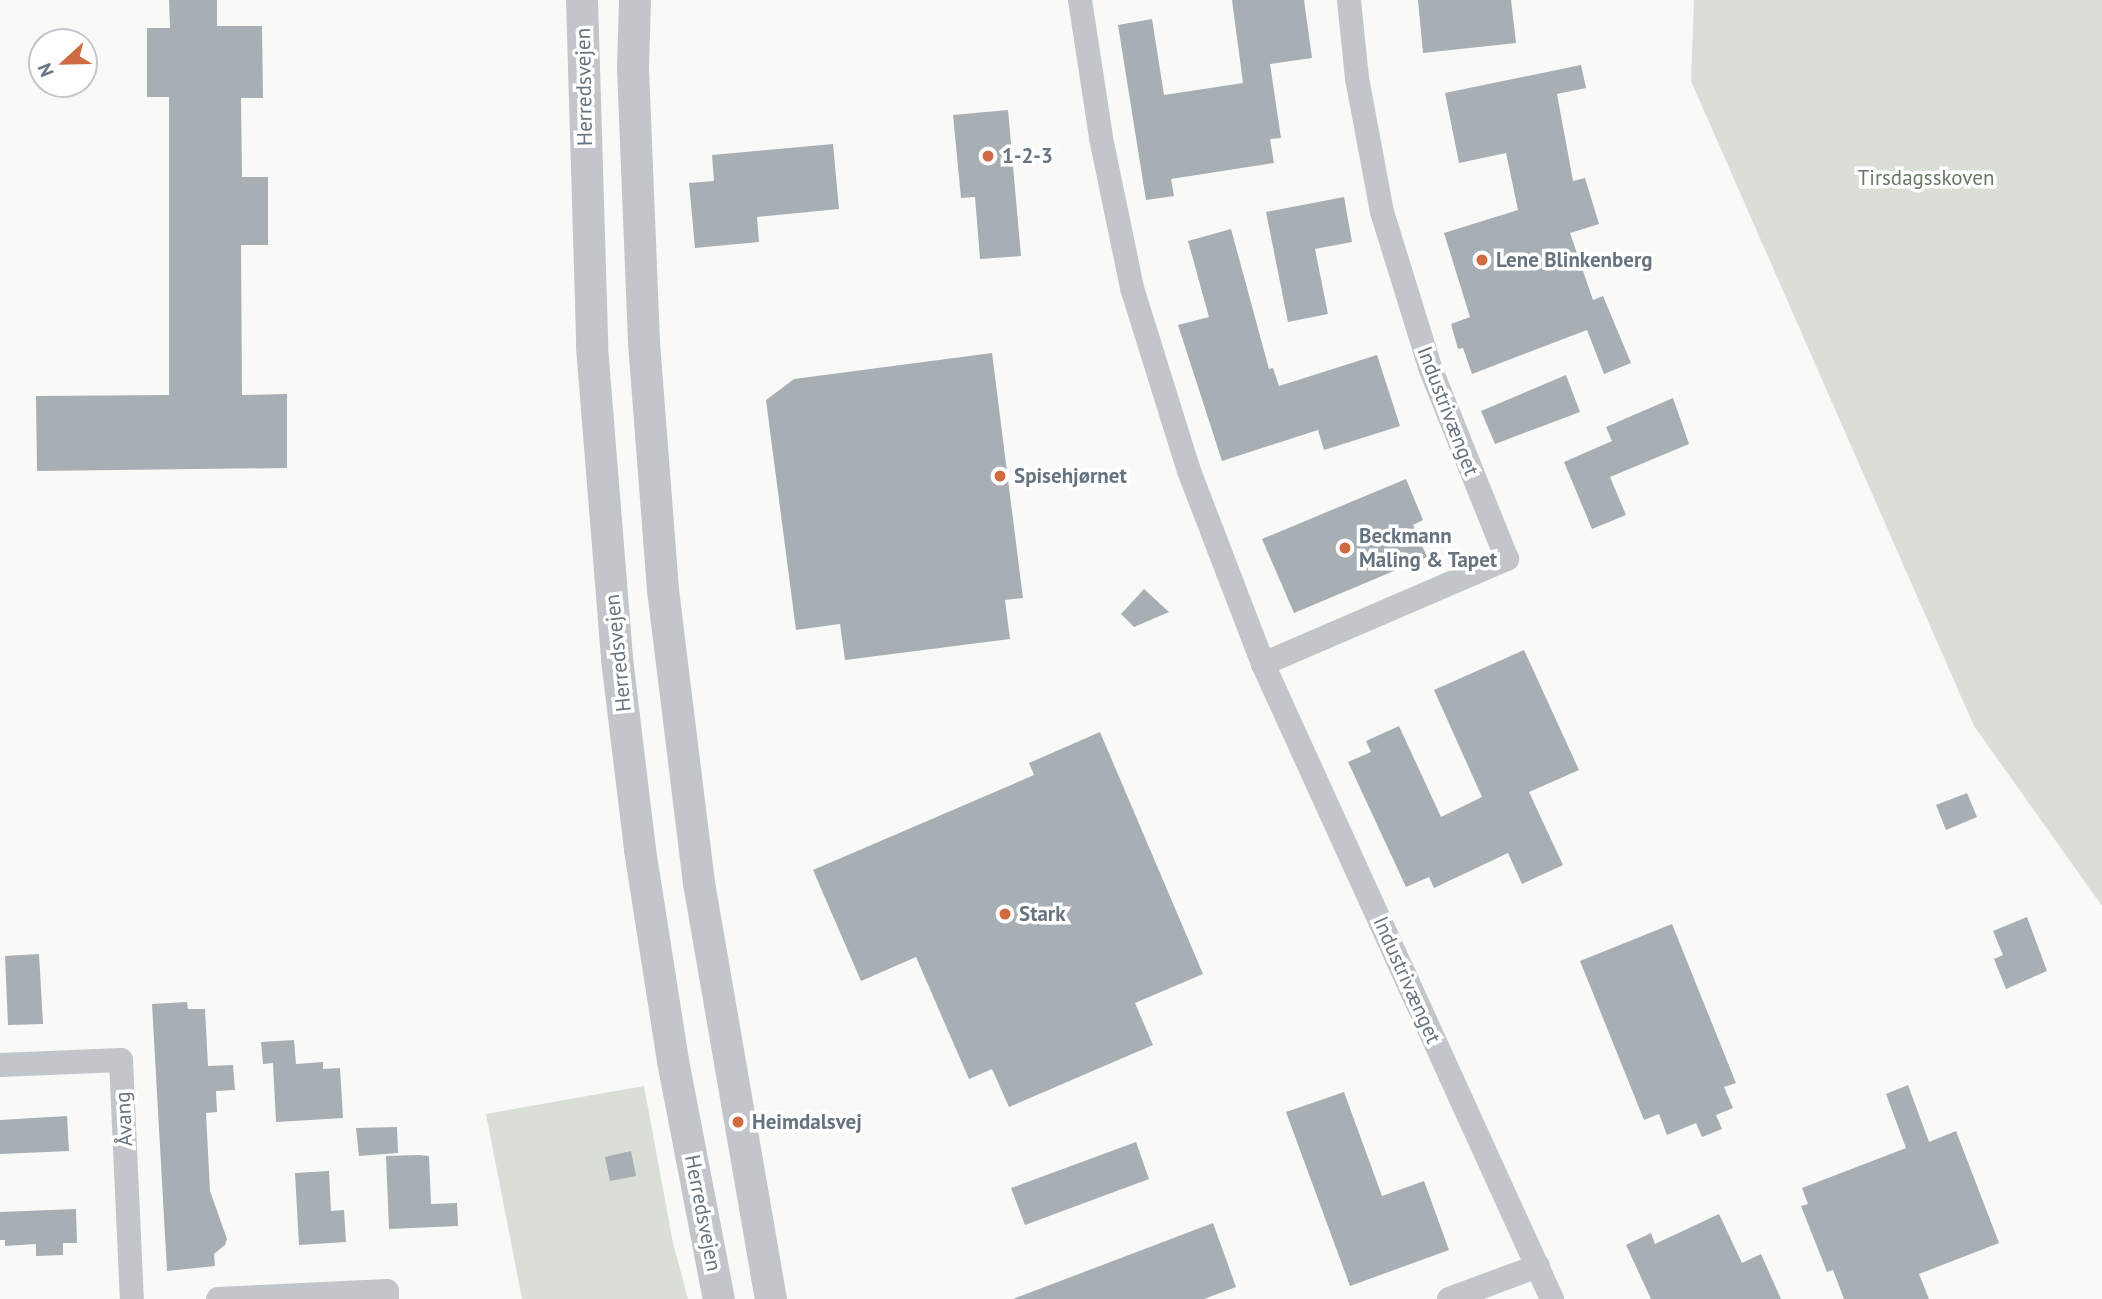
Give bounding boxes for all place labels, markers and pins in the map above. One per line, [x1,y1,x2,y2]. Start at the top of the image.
place label: 1-2-3 [1002,143,1053,169]
marker: 1-2-3 [980,148,996,164]
place label: Lene Blinkenberg [1496,247,1653,273]
marker: Lene Blinkenberg [1474,252,1490,268]
place label: Spisehjørnet [1014,463,1127,489]
marker: Spisehjørnet [992,468,1008,484]
place label: Beckmann Maling & Tapet [1359,523,1498,573]
marker: Beckmann Maling & Tapet [1337,540,1353,556]
place label: Stark [1019,901,1066,927]
marker: Stark [997,906,1013,922]
place label: Heimdalsvej [752,1109,862,1135]
marker: Heimdalsvej [730,1114,746,1130]

